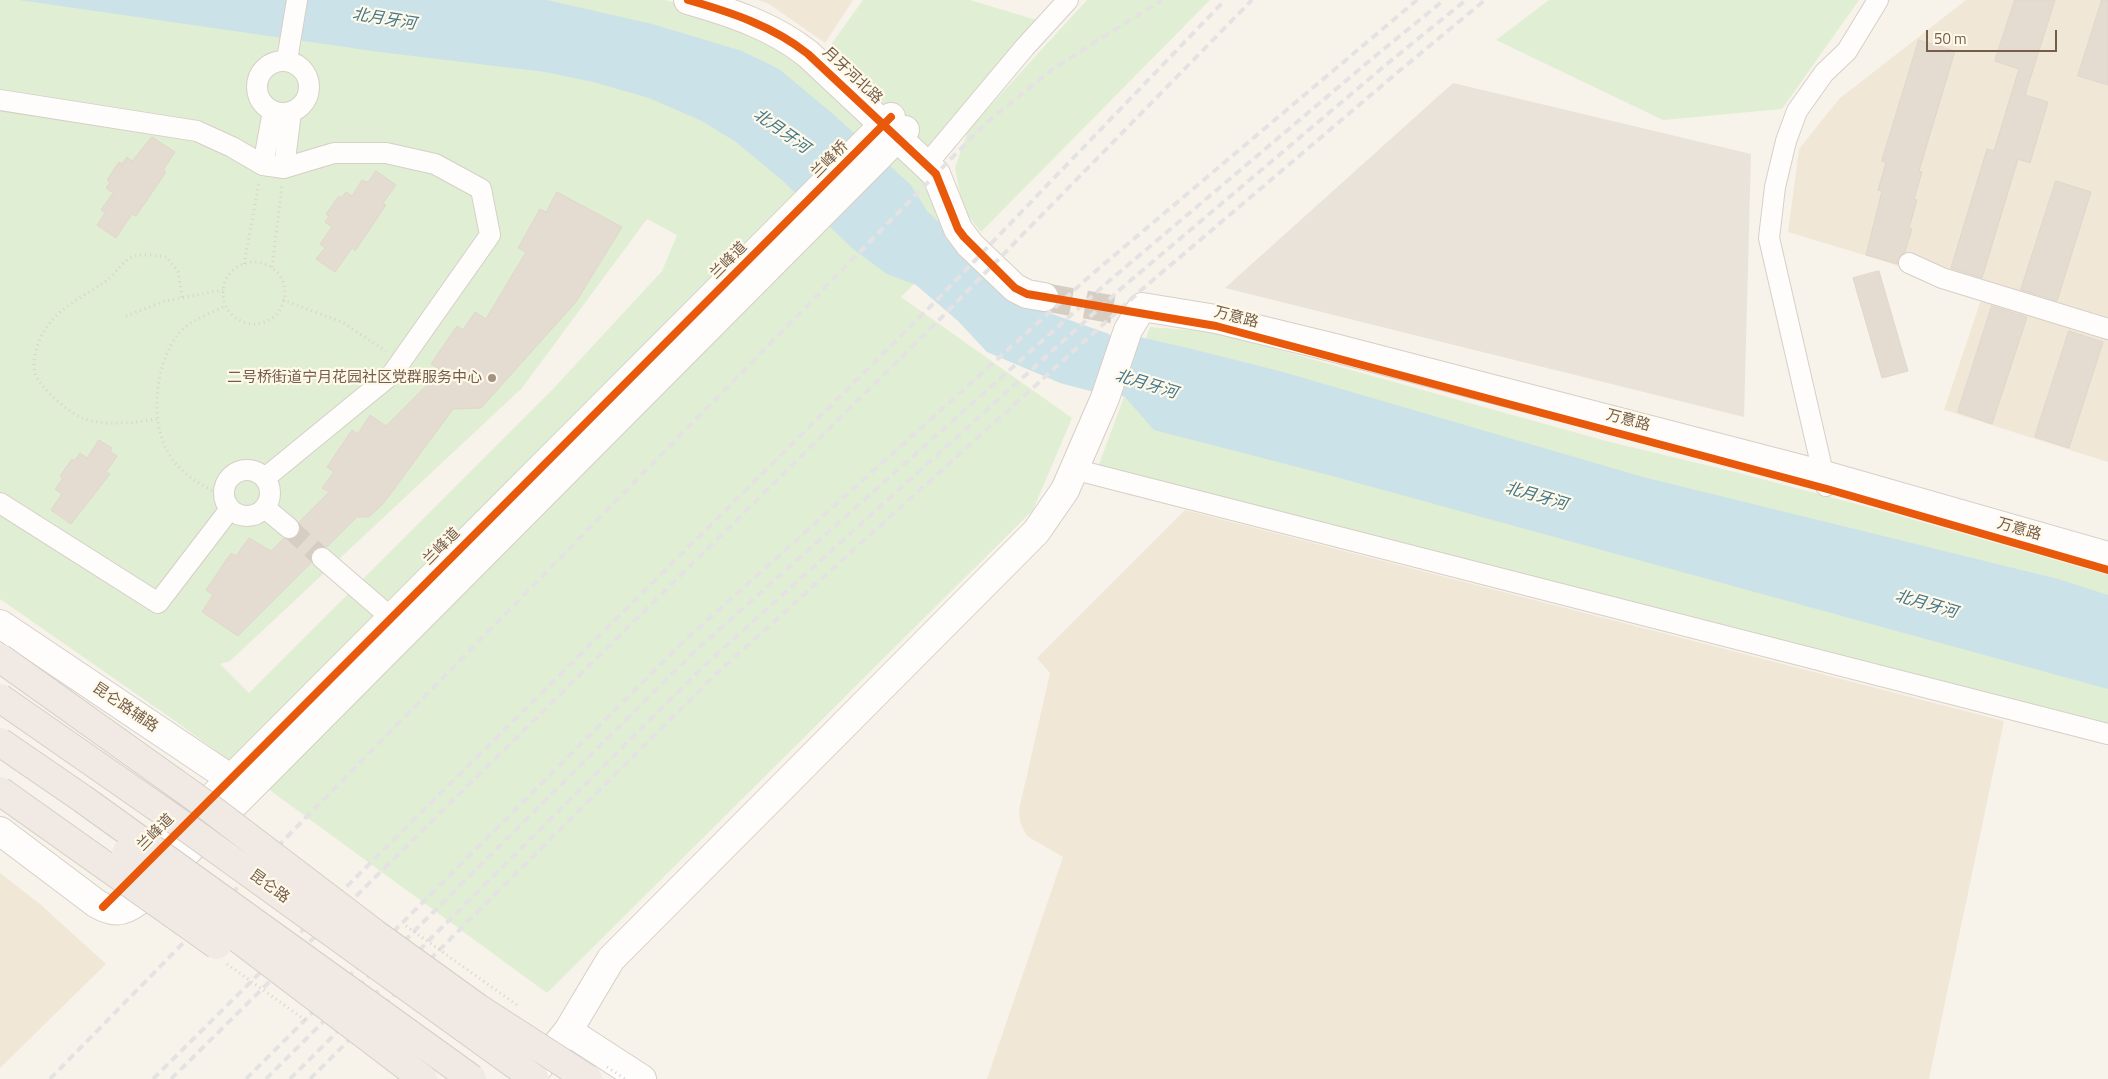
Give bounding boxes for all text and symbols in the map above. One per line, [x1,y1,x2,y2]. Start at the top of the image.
water label: 北月牙河 [351,6,417,34]
scale bar [1928,20,2059,52]
text: 50 m [1934,27,1967,50]
street label: 月牙河北路 [818,44,886,108]
water label: 北月牙河 [749,106,813,158]
street label: 兰峰桥 [808,138,852,182]
street label: 兰峰道 [707,239,751,283]
street label: 万意路 [1212,304,1260,332]
water label: 北月牙河 [1113,366,1179,404]
place label: 二号桥街道宁月花园社区党群服务中心 [227,369,482,387]
marker: 二号桥街道宁月花园社区党群服务中心 [486,372,498,384]
street label: 万意路 [1604,406,1652,436]
water label: 北月牙河 [1503,479,1569,515]
street label: 万意路 [1995,515,2043,545]
street label: 兰峰道 [420,525,464,569]
water label: 北月牙河 [1893,587,1959,623]
street label: 昆仑路辅路 [89,680,161,736]
street label: 兰峰道 [134,811,178,855]
street label: 昆仑路 [246,866,292,908]

